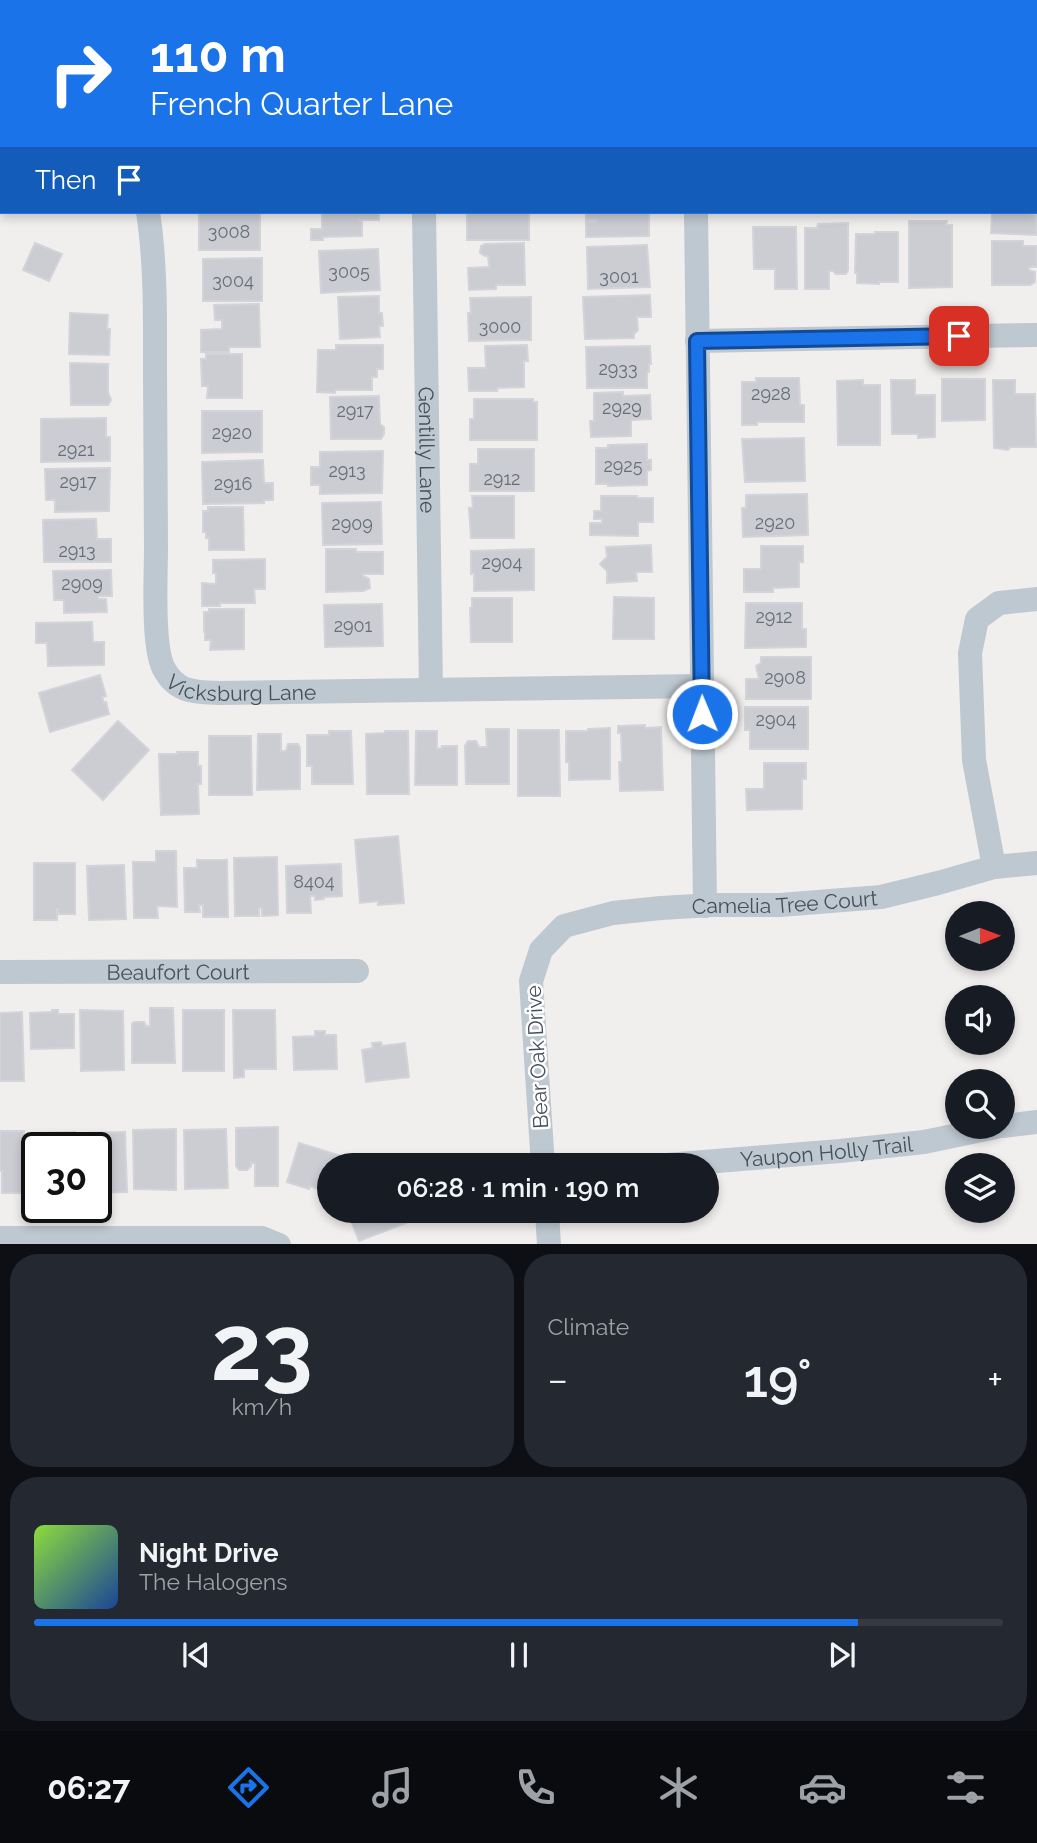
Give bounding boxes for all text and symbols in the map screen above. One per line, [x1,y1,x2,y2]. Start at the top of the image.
text: 110 m [150,26,286,83]
icon: right [35,28,126,119]
text: French Quarter Lane [150,85,453,122]
icon: arrive [110,161,148,199]
text: Then [35,165,96,195]
house number: 3008 [208,221,250,242]
house number: 3005 [328,261,370,282]
house number: 3001 [599,266,639,287]
house number: 3004 [212,270,254,291]
pin [929,306,989,366]
house number: 3000 [479,316,521,337]
icon: arrive [940,317,978,355]
house number: 2933 [598,358,638,379]
house number: 2928 [751,383,791,404]
street label: Gentilly Lane [414,386,441,514]
house number: 2929 [602,397,642,418]
house number: 2917 [336,400,374,421]
house number: 2920 [212,422,252,443]
house number: 2921 [57,439,95,460]
house number: 2925 [603,455,643,476]
house number: 2913 [328,460,366,481]
house number: 2912 [483,468,521,489]
house number: 2917 [59,471,97,492]
house number: 2916 [214,473,252,494]
house number: 2920 [755,512,795,533]
house number: 2909 [331,513,373,534]
house number: 2913 [58,540,96,561]
house number: 2904 [482,552,523,573]
house number: 2909 [61,573,103,594]
house number: 2912 [755,606,793,627]
house number: 2901 [334,615,373,636]
house number: 2908 [764,667,806,688]
street label: Vicksburg Lane [161,669,316,706]
position arrow [665,677,739,751]
house number: 2904 [756,709,797,730]
house number: 8404 [293,871,335,892]
street label: Camelia Tree Court [691,885,878,919]
north arrow [945,901,1015,971]
map controls [945,901,1015,1223]
street label: Beaufort Court [106,959,250,984]
street label: Bear Oak Drive [521,985,553,1129]
button: sound [945,985,1015,1055]
button: search [945,1069,1015,1139]
street label: Yaupon Holly Trail [739,1131,914,1172]
speed limit sign: 30 [21,1132,112,1223]
button: layers [945,1153,1015,1223]
text: 06:28 · 1 min · 190 m [397,1173,639,1203]
text: 23 [211,1294,313,1401]
text: Climate [548,1313,629,1340]
text: 19° [744,1348,812,1409]
text: − [548,1357,568,1402]
text: + [987,1357,1003,1402]
text: km/h [231,1393,292,1420]
text: Night Drive [139,1538,278,1568]
text: The Halogens [139,1568,287,1595]
icon: previous [177,1636,215,1674]
icon: pause [500,1636,538,1674]
icon: next [823,1636,861,1674]
icon: directions [224,1763,273,1812]
icon: music [368,1763,417,1812]
icon: phone [511,1763,560,1812]
icon: climate [654,1763,703,1812]
icon: car [798,1763,847,1812]
icon: filters [941,1763,990,1812]
text: 06:27 [47,1769,130,1806]

